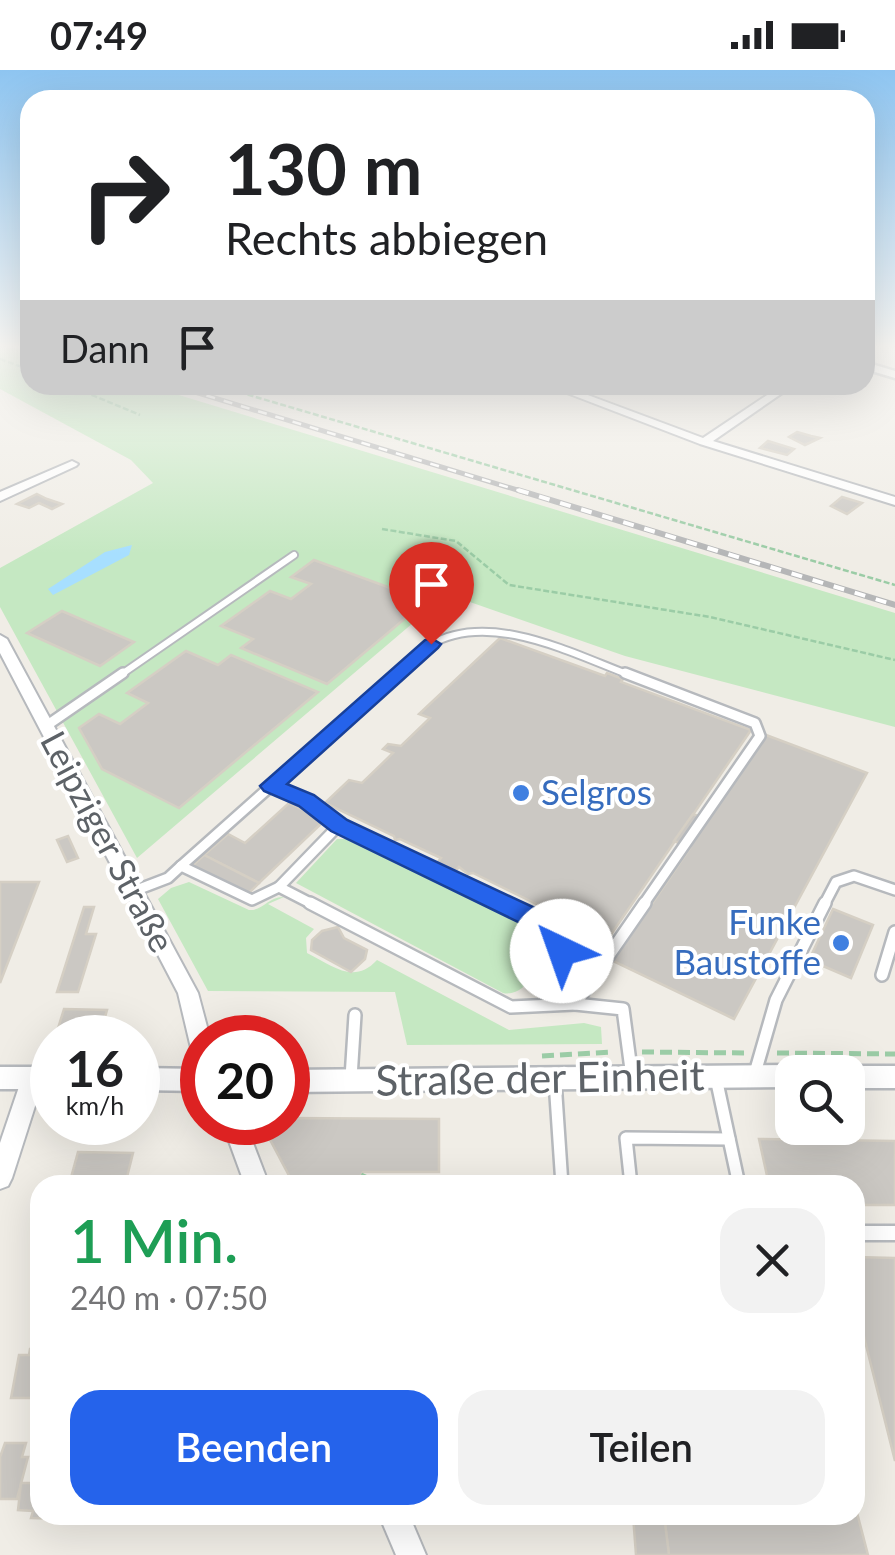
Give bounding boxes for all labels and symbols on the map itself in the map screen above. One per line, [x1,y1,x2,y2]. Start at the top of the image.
pin [389,542,474,645]
street label: Leipziger Straße [33,724,185,959]
place label: Selgros [541,770,652,812]
marker: Selgros [510,782,532,804]
position arrow [510,899,614,1003]
place label: Funke Baustoffe [673,900,821,982]
marker: Funke Baustoffe [830,932,852,954]
speed limit sign: 20 [180,1015,310,1145]
street label: Straße der Einheit [375,1049,705,1105]

